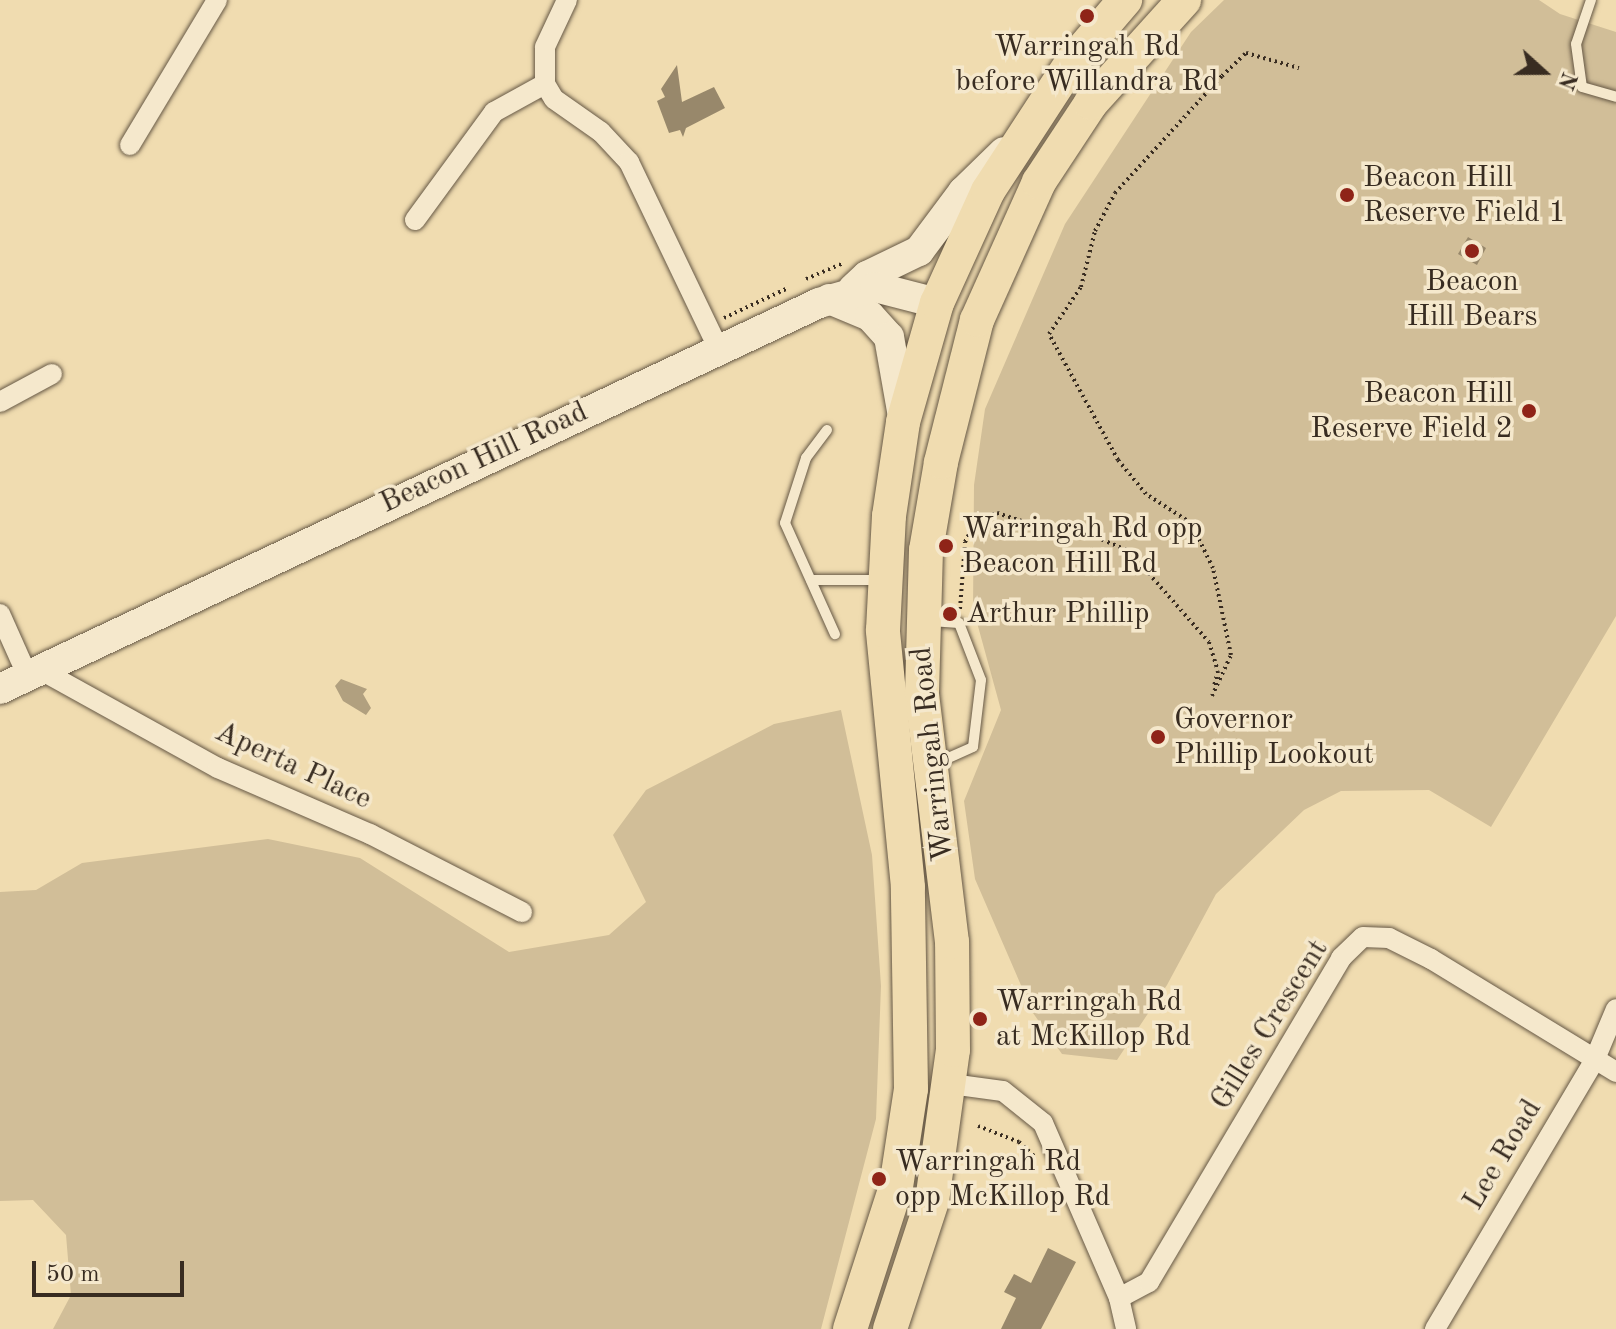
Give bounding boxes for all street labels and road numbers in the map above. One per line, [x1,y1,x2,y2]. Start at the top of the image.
street label: Beacon Hill Road [374,394,594,522]
street label: Warringah Road [904,645,962,863]
street label: Aperta Place [209,714,377,818]
street label: Gilles Crescent [1203,933,1337,1117]
street label: Lee Road [1456,1093,1550,1217]

